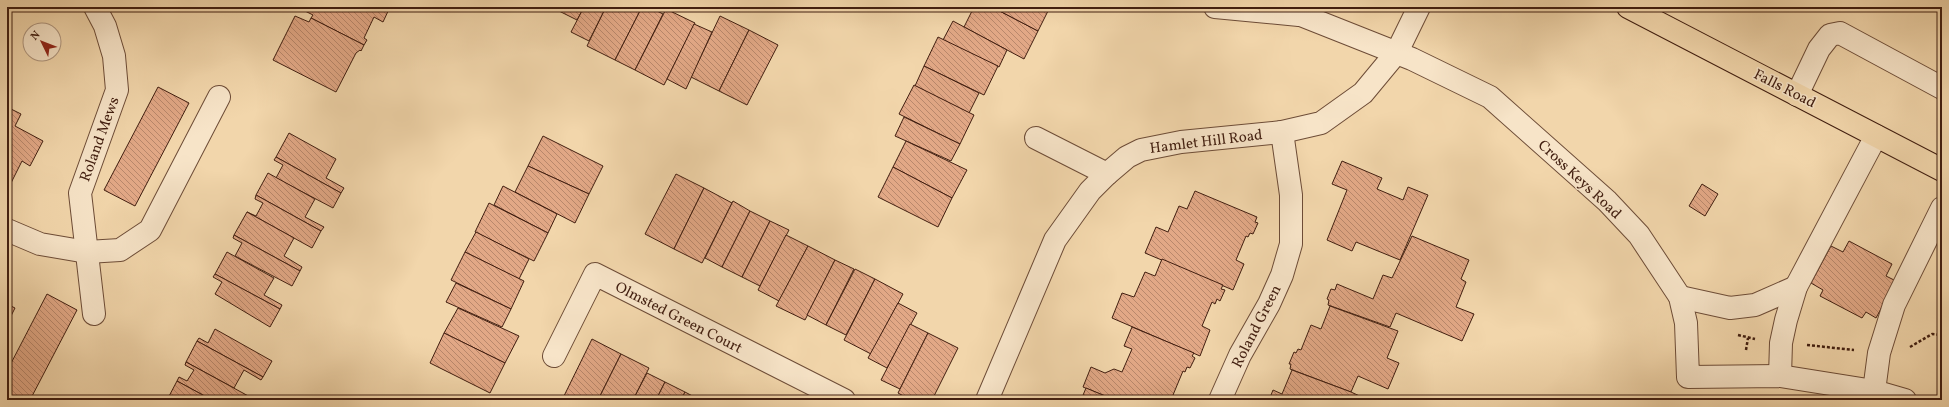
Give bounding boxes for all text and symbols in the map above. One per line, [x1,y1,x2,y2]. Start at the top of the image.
north arrow [22,22,62,62]
text: N [28,28,44,44]
street label: Falls Road [1750,65,1819,114]
street label: Roland Mews [75,94,125,185]
street label: Hamlet Hill Road [1149,125,1264,160]
street label: Cross Keys Road [1532,136,1626,225]
street label: Olmsted Green Court [611,277,745,359]
street label: Roland Green [1227,282,1287,372]

